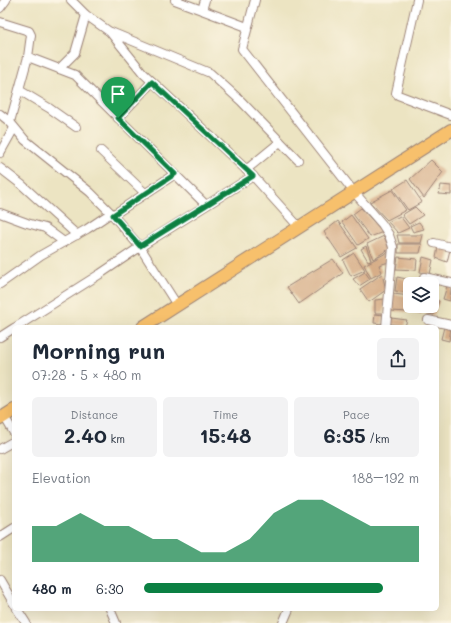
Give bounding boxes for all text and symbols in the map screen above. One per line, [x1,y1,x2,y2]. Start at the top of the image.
pin [101,77,135,118]
icon: arrive [107,83,129,105]
map controls [403,277,439,313]
button: layers [403,277,439,313]
text: Morning run [32,336,165,365]
button: share [377,338,419,380]
text: 07:28 · 5 × 480 m [32,366,141,383]
text: Distance [71,407,118,422]
text: Time [213,407,238,422]
text: Pace [343,407,370,422]
text: 2.40 [64,422,107,448]
text: 15:48 [200,422,251,448]
text: 6:35 [323,422,366,448]
text: km [107,431,125,446]
text: /km [366,431,390,446]
text: Elevation [32,469,90,486]
text: 188–192 m [352,469,419,486]
text: 480 m [32,580,72,597]
text: 6:30 [96,580,124,597]

